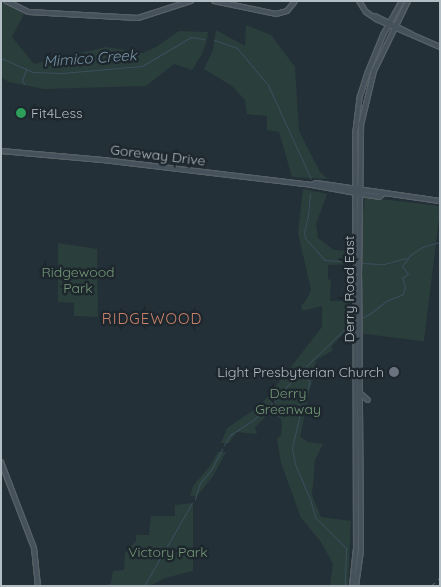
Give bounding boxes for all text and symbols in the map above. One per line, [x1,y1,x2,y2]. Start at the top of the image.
water label: Mimico Creek [43,46,137,70]
place label: Fit4Less [31,105,83,121]
marker: Fit4Less [15,107,27,119]
street label: Goreway Drive [109,141,207,169]
street label: Derry Road East [341,236,357,342]
park label: Ridgewood Park [41,264,115,296]
district label: RIDGEWOOD [101,310,203,328]
place label: Light Presbyterian Church [217,364,384,380]
marker: Light Presbyterian Church [388,366,400,378]
park label: Derry Greenway [255,385,321,418]
park label: Victory Park [128,544,208,560]

